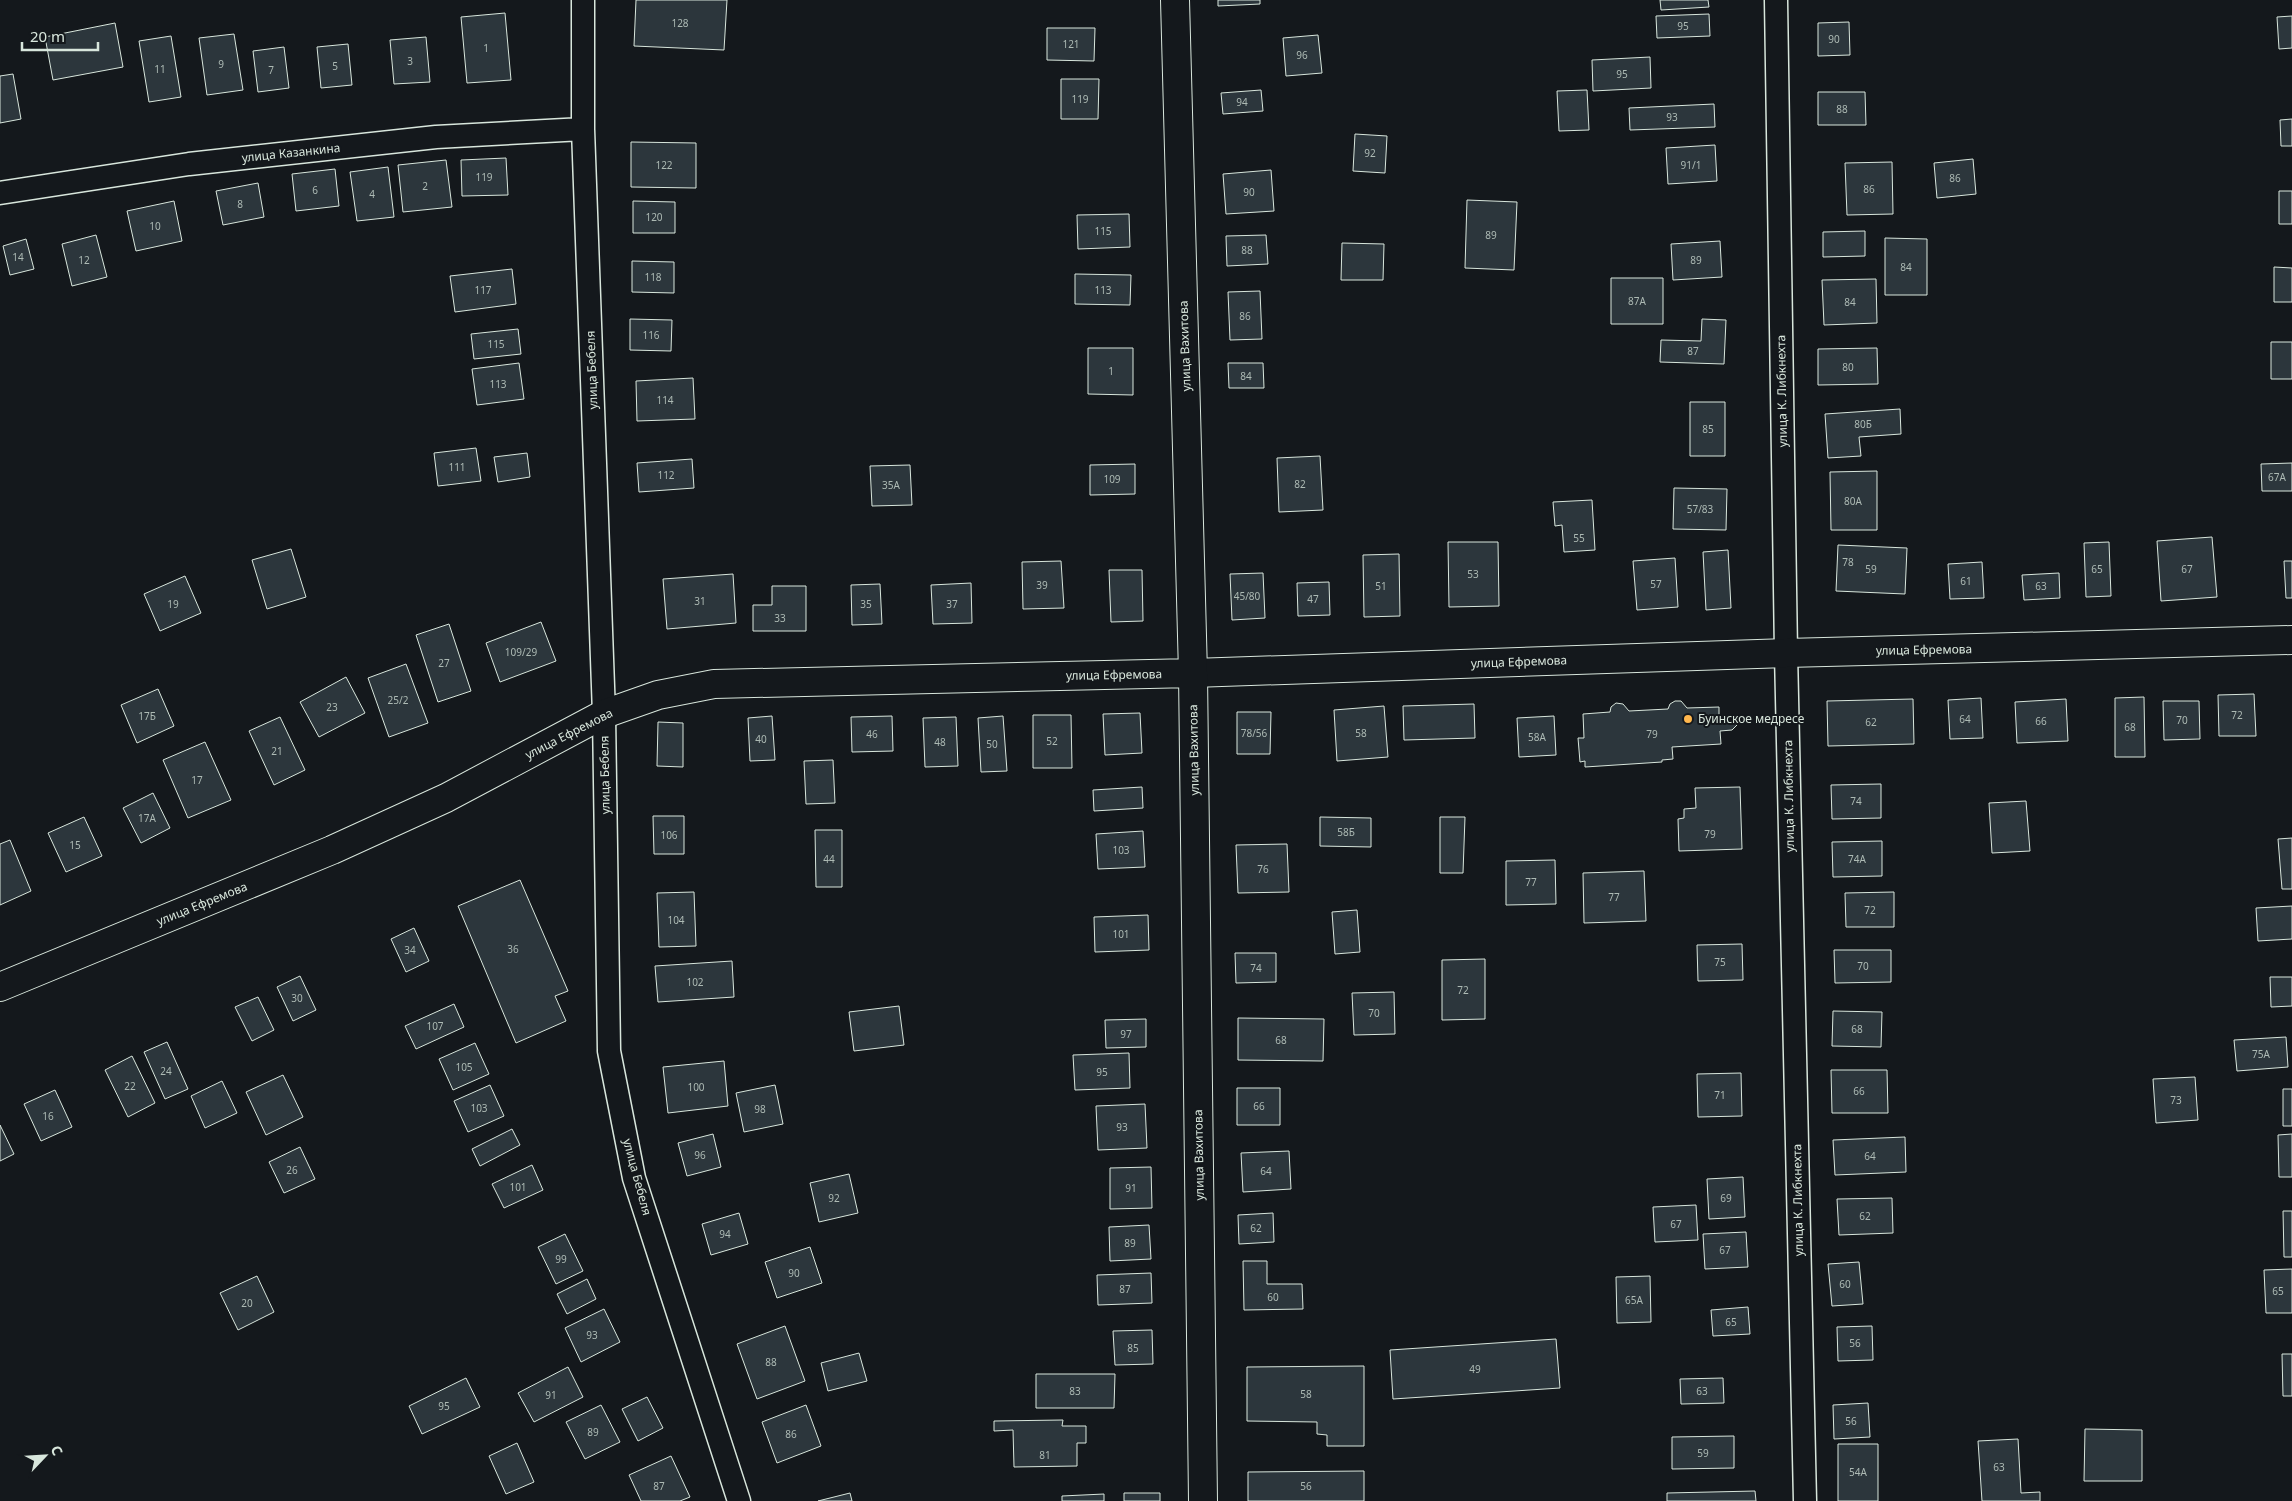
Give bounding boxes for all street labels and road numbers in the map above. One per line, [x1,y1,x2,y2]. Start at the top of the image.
street label: улица Казанкина [241,139,341,166]
street label: улица Вахитова [1174,300,1195,392]
street label: улица Бебеля [582,330,601,410]
street label: улица К. Либкнехта [1772,335,1791,447]
street label: улица Ефремова [1876,640,1972,659]
street label: улица Ефремова [1471,651,1567,672]
street label: улица Ефремова [1066,665,1162,684]
street label: улица Ефремова [522,704,616,763]
street label: улица Вахитова [1184,704,1203,796]
street label: улица Бебеля [595,735,614,815]
street label: улица К. Либкнехта [1779,740,1798,852]
street label: улица Ефремова [154,878,250,929]
street label: улица Вахитова [1189,1109,1208,1201]
street label: улица Бебеля [619,1137,656,1217]
street label: улица К. Либкнехта [1788,1144,1807,1256]

